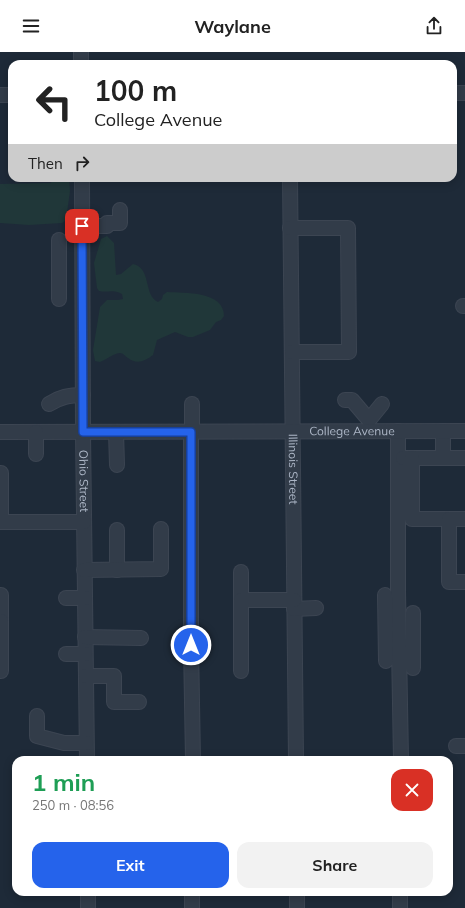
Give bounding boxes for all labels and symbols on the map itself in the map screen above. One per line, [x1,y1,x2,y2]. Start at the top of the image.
pin [65,209,99,243]
street label: College Avenue [309,423,395,438]
street label: Illinois Street [286,434,301,504]
street label: Ohio Street [76,450,92,512]
position arrow [170,624,212,666]

